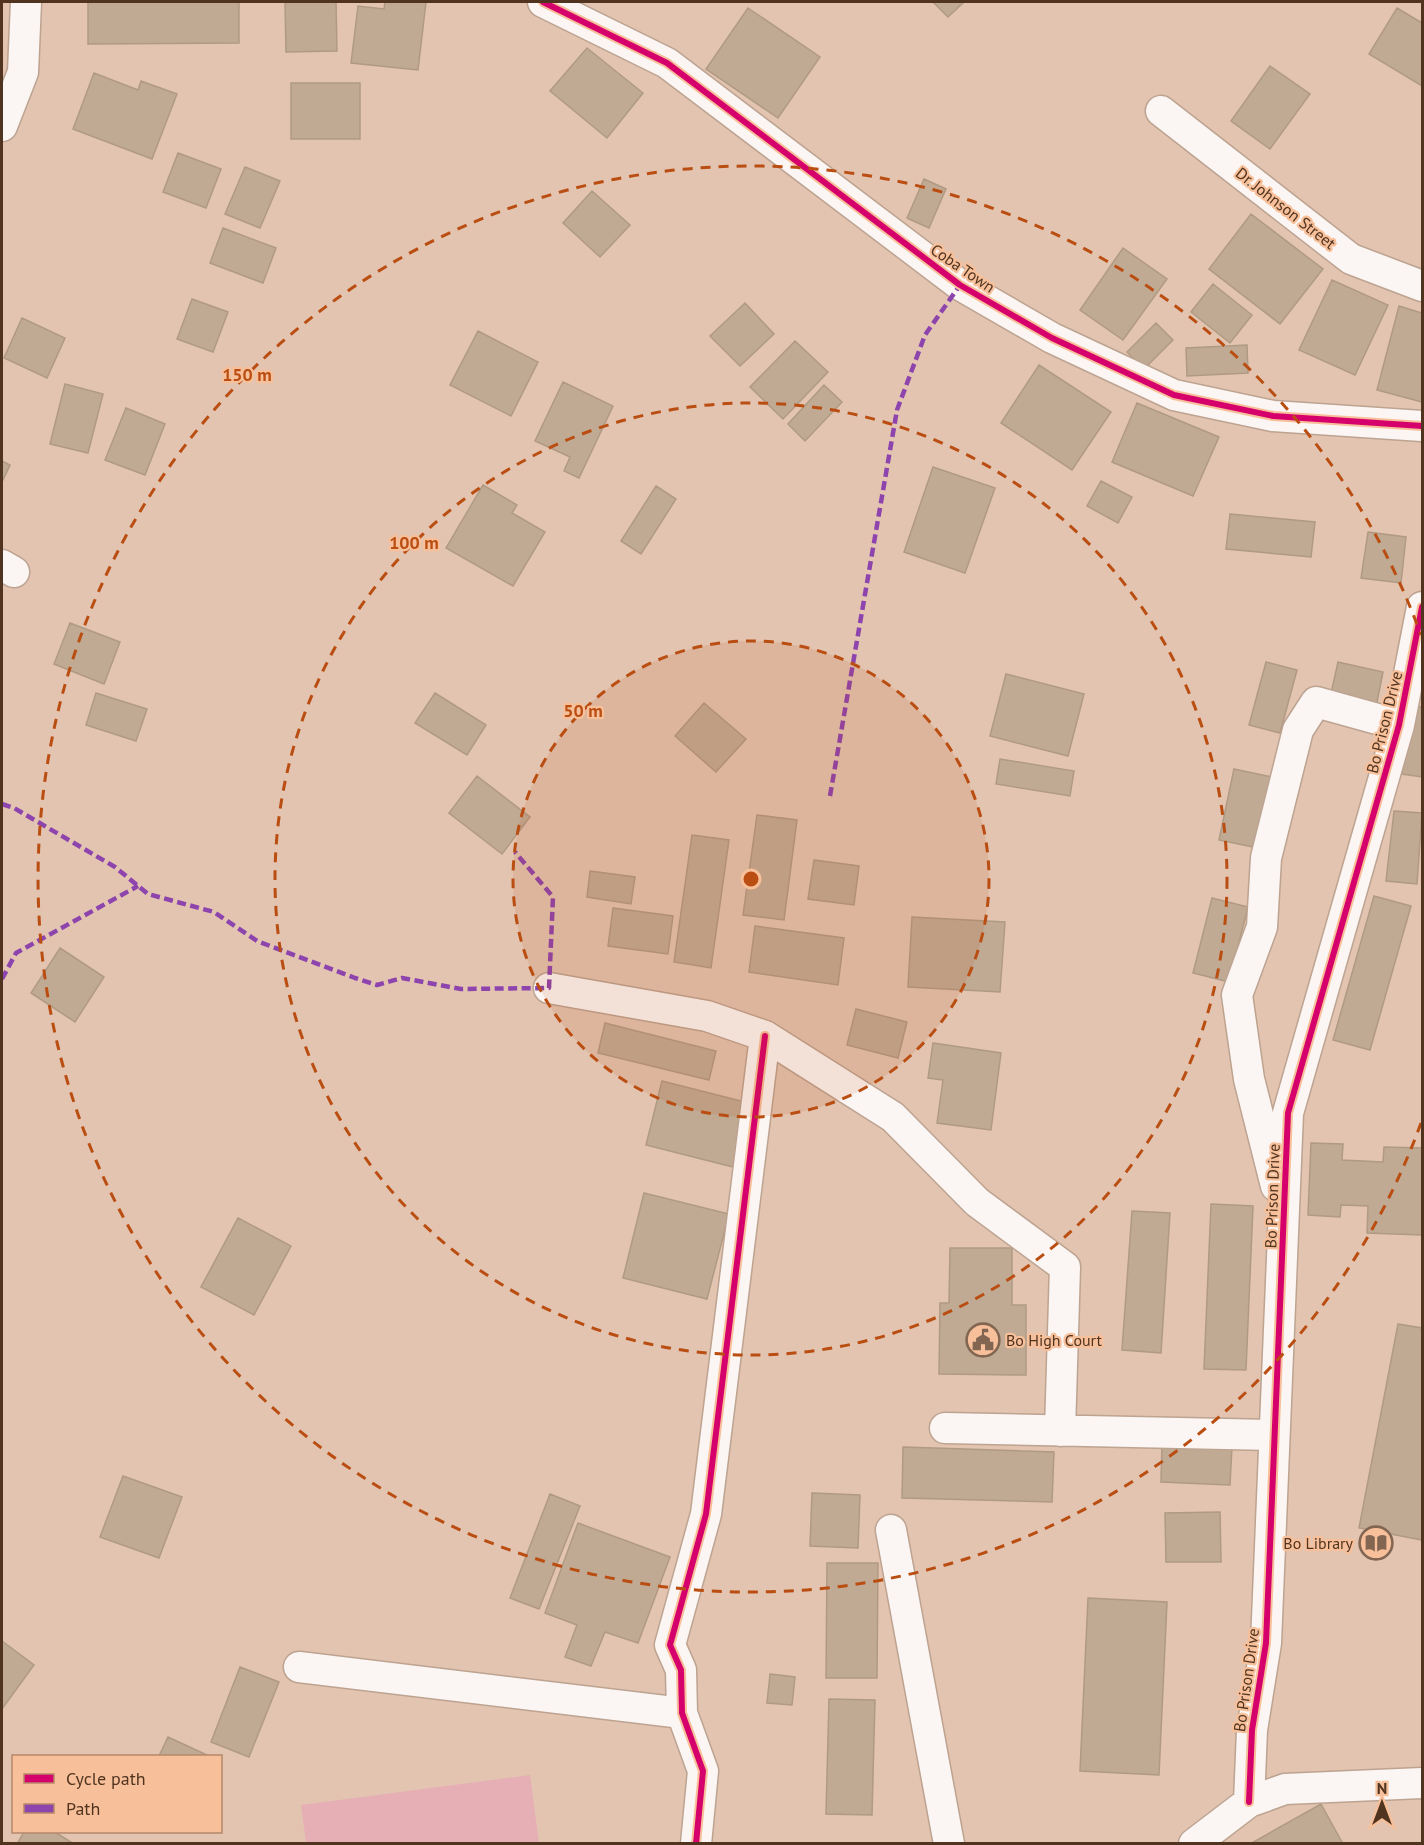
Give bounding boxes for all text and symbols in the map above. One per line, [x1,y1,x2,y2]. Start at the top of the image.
street label: Dr. Johnson Street [1232,163,1340,254]
street label: Coba Town [927,239,999,297]
text: 150 m [222,363,272,386]
text: 100 m [389,531,439,554]
street label: Bo Prison Drive [1362,669,1406,775]
text: 50 m [563,699,603,722]
centre of rings [741,869,761,889]
street label: Bo Prison Drive [1260,1143,1284,1249]
public building icon: Bo High Court [965,1322,1001,1358]
place label: Bo High Court [1006,1330,1103,1350]
library icon: Bo Library [1358,1525,1394,1561]
place label: Bo Library [1283,1533,1354,1553]
street label: Bo Prison Drive [1229,1627,1263,1733]
legend [12,1755,222,1833]
text: Cycle path [66,1767,146,1790]
north arrow [1352,1773,1412,1833]
text: N [1377,1778,1387,1798]
text: Path [66,1797,100,1820]

